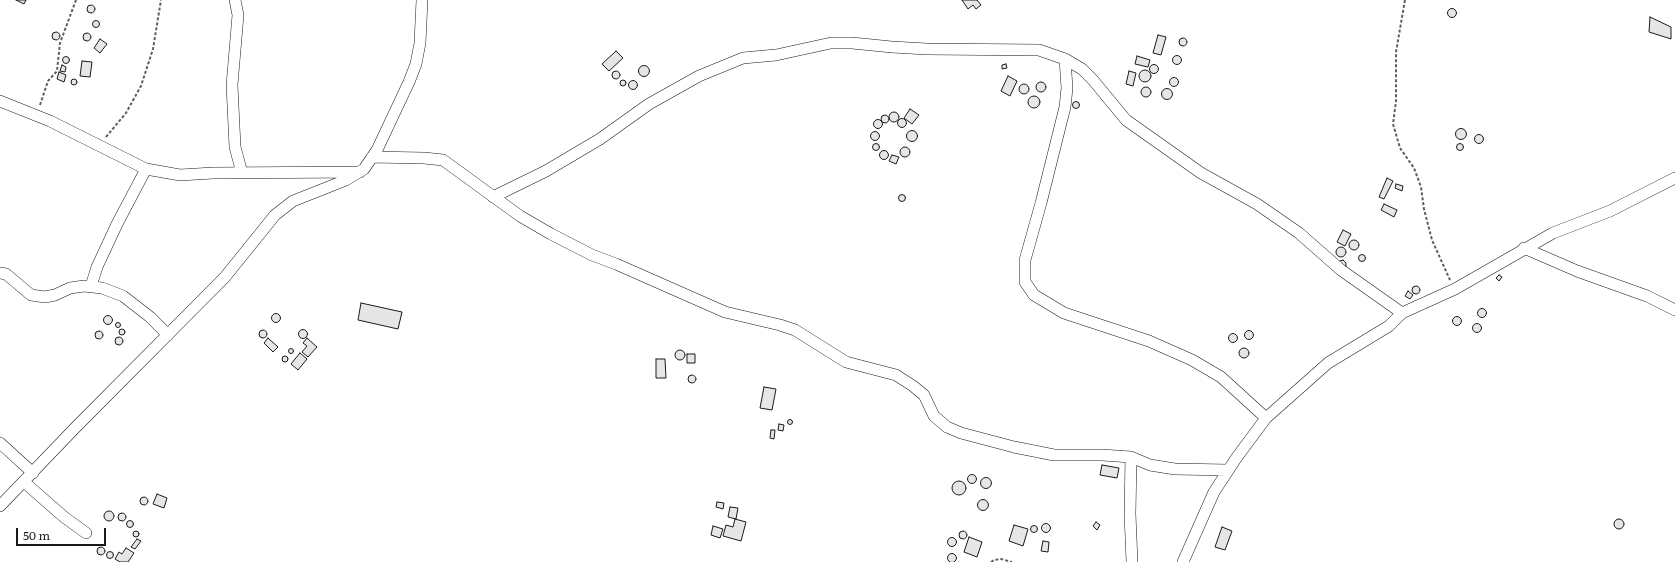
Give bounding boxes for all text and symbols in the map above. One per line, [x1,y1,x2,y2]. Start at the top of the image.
scale bar [18,520,108,546]
text: 50 m [23,526,50,544]

